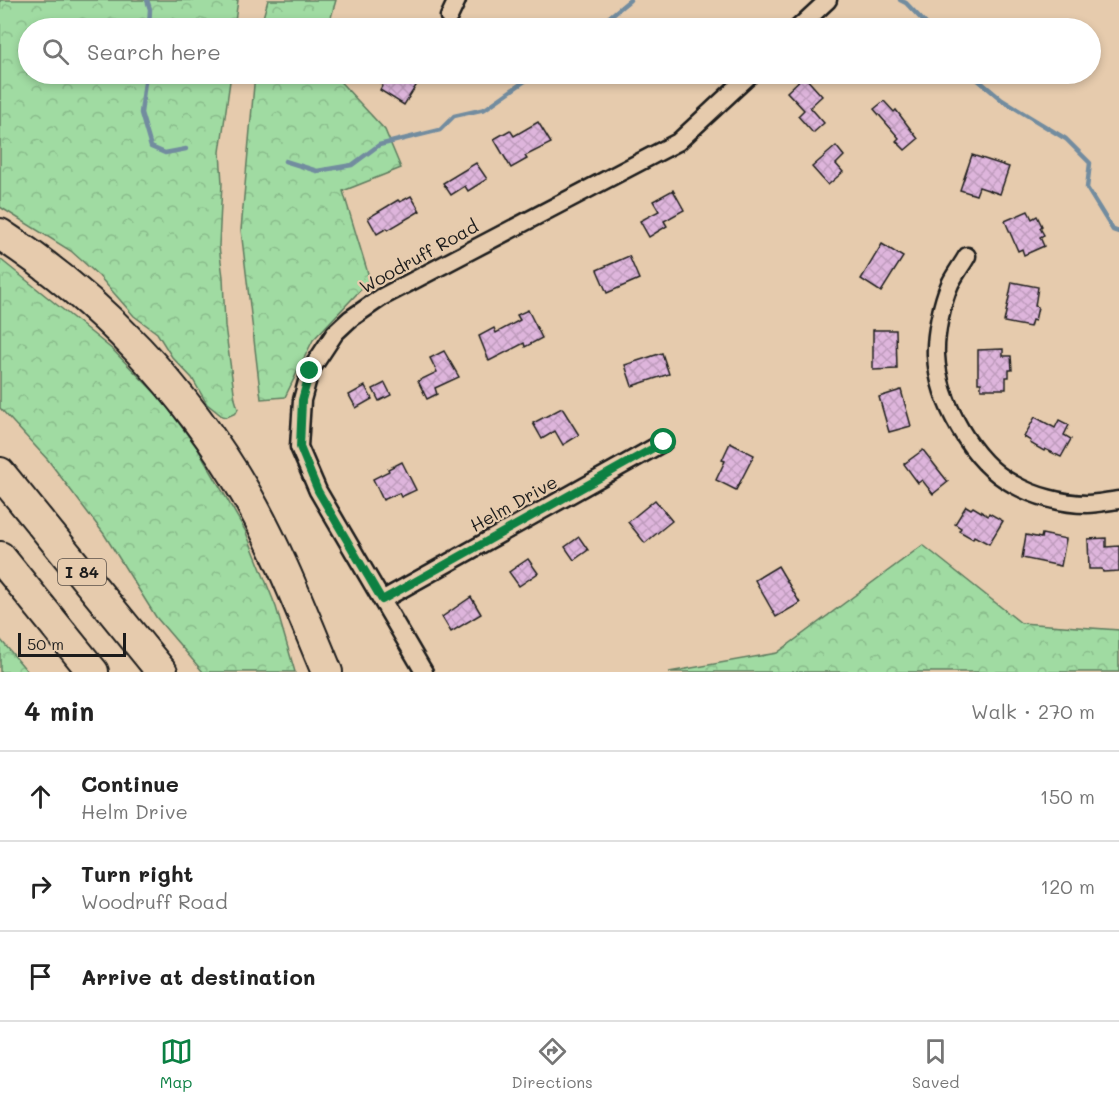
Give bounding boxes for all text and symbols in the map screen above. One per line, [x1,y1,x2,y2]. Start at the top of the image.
search box [18,18,1101,84]
icon: search [39,35,72,68]
text: Search here [87,37,221,66]
street label: Woodruff Road [355,214,482,299]
route end [296,357,322,383]
route start [650,428,676,454]
street label: Helm Drive [466,469,561,537]
road number: I 84 [58,559,106,585]
scale bar [18,630,126,658]
text: 50 m [27,633,64,654]
text: 4 min [24,694,94,728]
text: Walk · 270 m [971,698,1095,724]
text: Continue [81,769,179,798]
icon: ahead [24,780,57,813]
text: 150 m [1040,783,1095,809]
text: Helm Drive [81,798,188,824]
text: Turn right [81,859,193,888]
icon: right [24,870,57,903]
text: 120 m [1040,873,1095,899]
text: Woodruff Road [81,888,228,914]
icon: arrive [24,960,57,993]
text: Arrive at destination [81,962,316,991]
tab: Map [160,1035,193,1092]
tab: Directions [512,1035,593,1092]
tab: Saved [912,1035,959,1092]

